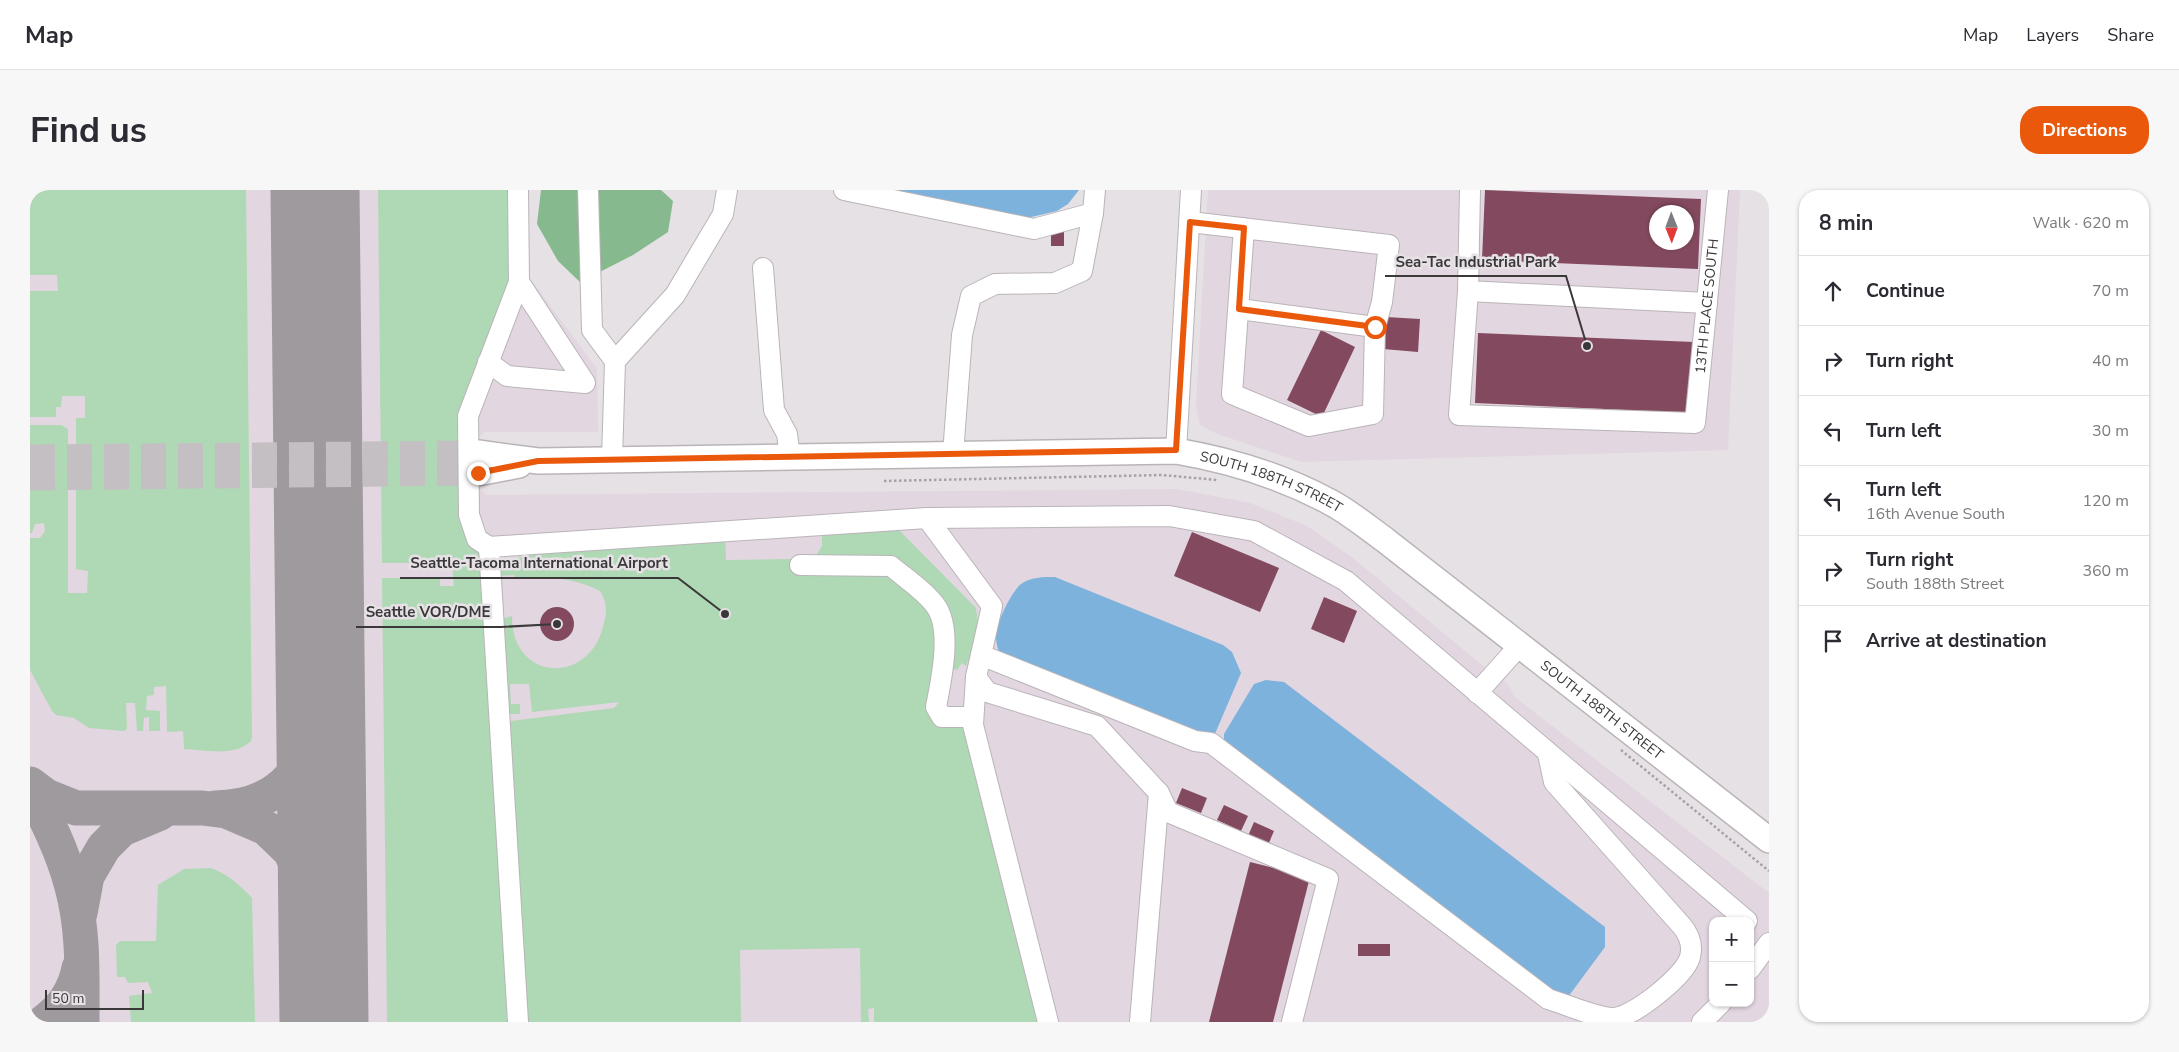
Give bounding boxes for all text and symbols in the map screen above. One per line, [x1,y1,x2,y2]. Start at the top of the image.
text: Map [25,19,73,51]
text: Map [1963,23,1998,47]
text: Layers [2026,23,2079,47]
text: Share [2107,23,2154,47]
button: Directions [2020,106,2149,154]
text: Find us [30,107,147,154]
north arrow [1649,205,1694,250]
text: 8 min [1819,209,1873,237]
text: Walk · 620 m [2033,212,2129,234]
street label: 13TH PLACE SOUTH [1691,238,1723,375]
callout: Sea-Tac Industrial Park [1385,246,1566,276]
text: Sea-Tac Industrial Park [1395,252,1557,272]
icon: ahead [1819,277,1847,305]
text: Continue [1866,278,1945,304]
text: 70 m [2092,280,2129,302]
route start [1364,316,1387,339]
icon: right [1819,347,1847,375]
text: Turn right [1866,348,1953,374]
text: 40 m [2092,350,2129,372]
icon: left [1819,417,1847,445]
text: Turn left [1866,418,1941,444]
text: 30 m [2092,420,2129,442]
street label: SOUTH 188TH STREET [1198,447,1346,517]
route end [467,462,490,485]
text: Turn left [1866,477,1941,503]
icon: left [1819,487,1847,515]
text: 120 m [2082,490,2129,512]
text: 16th Avenue South [1866,503,2005,525]
text: Turn right [1866,547,1953,573]
callout: Seattle-Tacoma International Airport [400,548,678,578]
text: Seattle-Tacoma International Airport [410,553,668,573]
icon: right [1819,557,1847,585]
text: 360 m [2082,560,2129,582]
text: South 188th Street [1866,573,2004,595]
callout: Seattle VOR/DME [356,597,501,627]
text: Seattle VOR/DME [366,602,490,622]
icon: arrive [1819,627,1847,655]
text: Arrive at destination [1866,628,2047,654]
street label: SOUTH 188TH STREET [1536,656,1668,764]
map controls [1709,917,1754,1007]
button: + [1709,917,1754,962]
button: − [1709,962,1754,1007]
scale bar [45,987,144,1010]
text: 50 m [52,989,84,1008]

